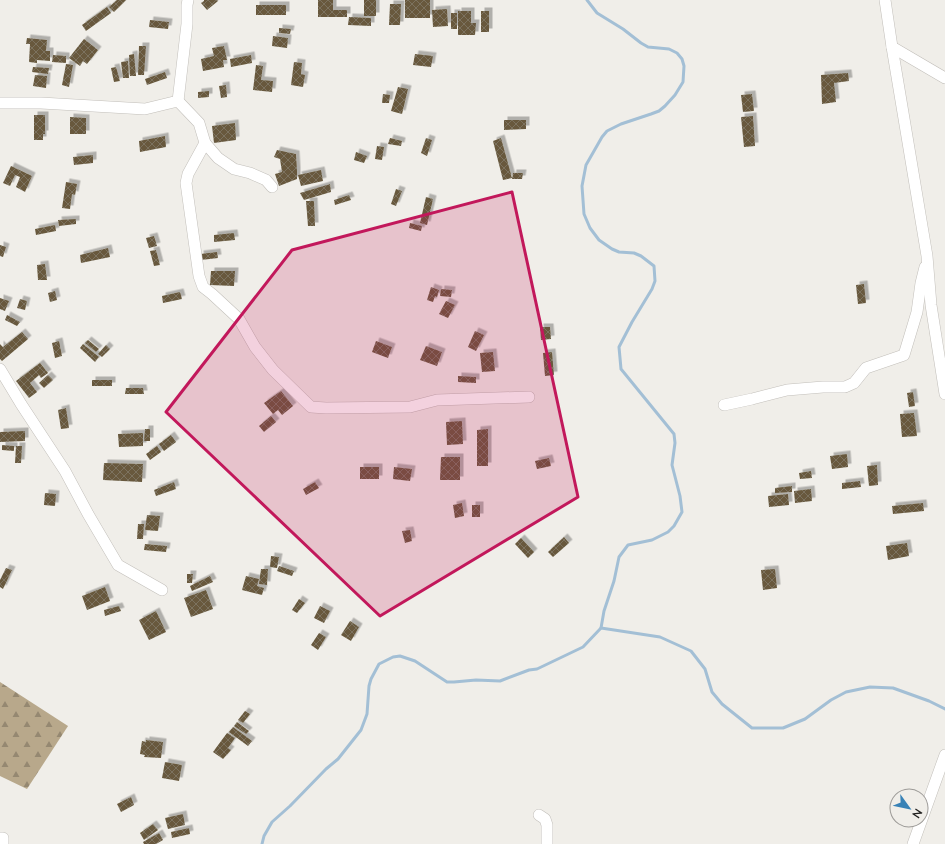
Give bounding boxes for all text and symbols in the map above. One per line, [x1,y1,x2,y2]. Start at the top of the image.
north arrow [889,788,929,828]
text: N [910,807,926,821]

